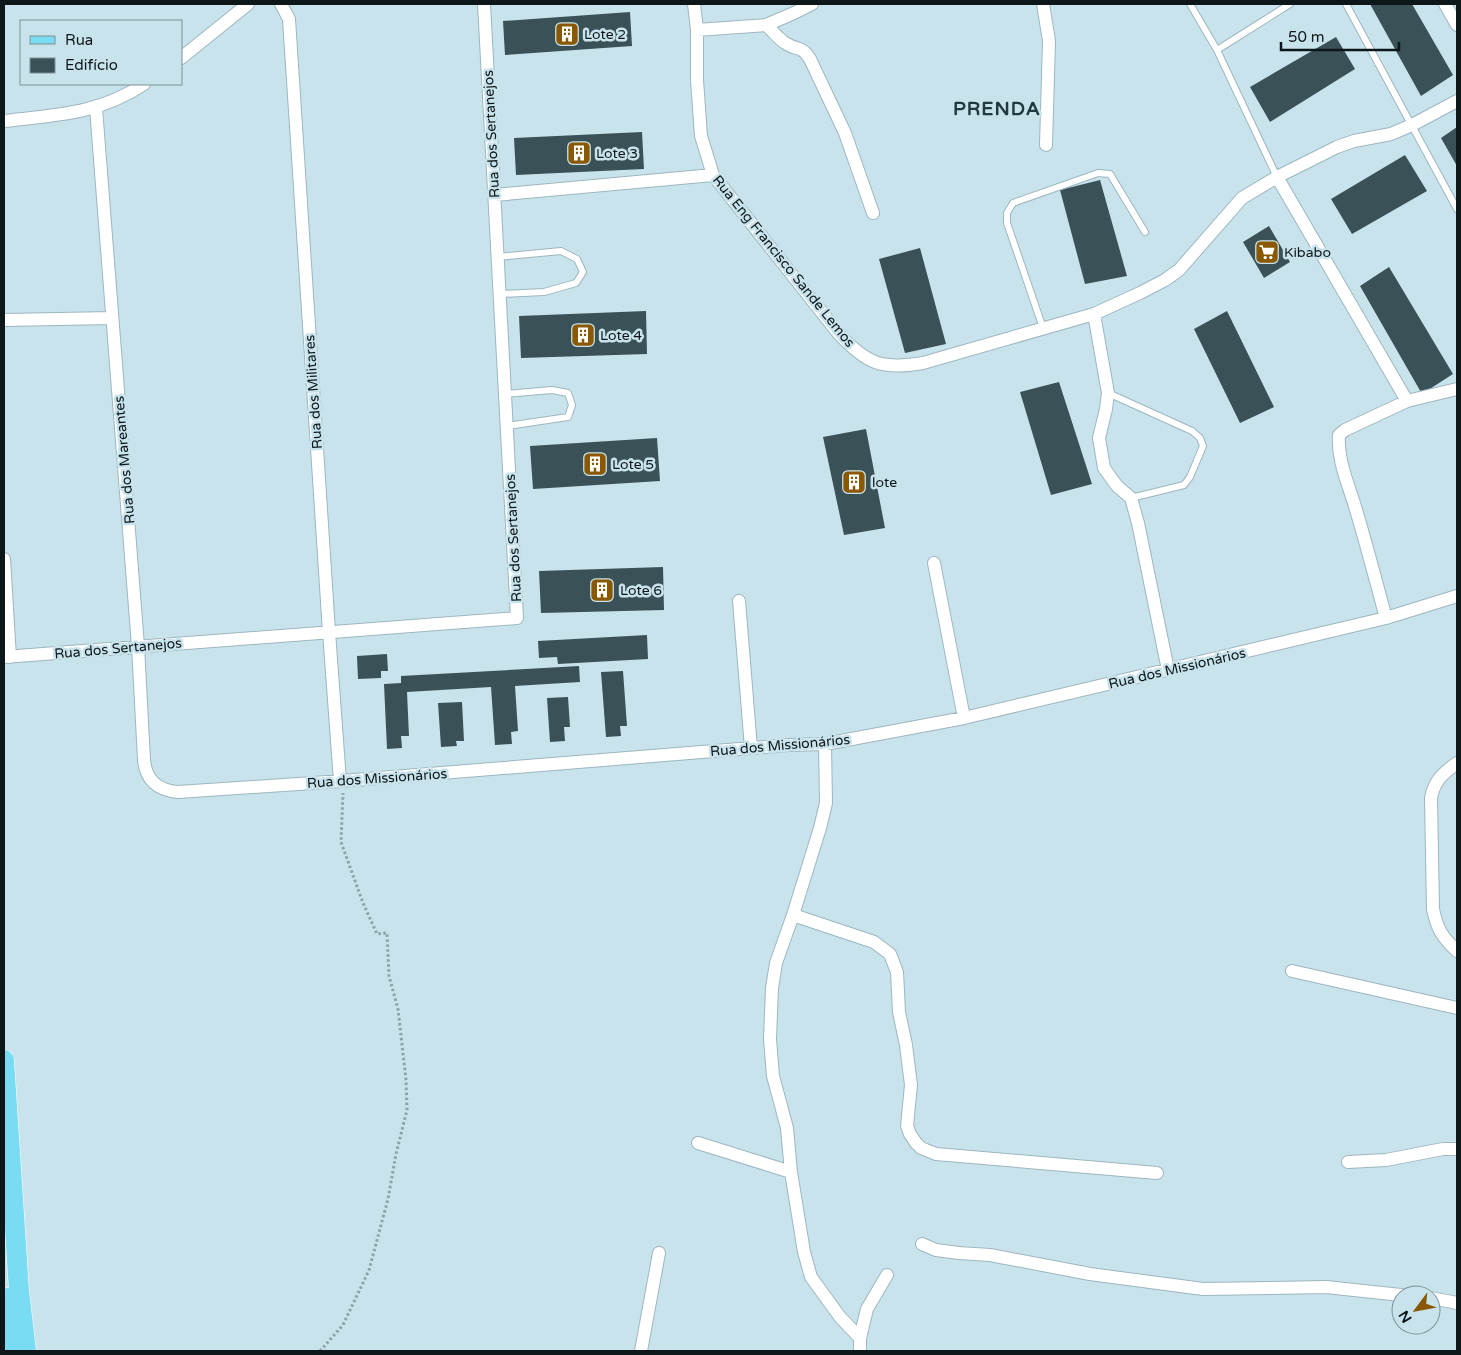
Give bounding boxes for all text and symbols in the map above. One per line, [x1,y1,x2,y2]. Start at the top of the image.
legend [20,20,182,85]
scale bar [1281,20,1398,52]
building icon: Lote 2 [554,21,580,47]
place label: Lote 2 [584,26,626,43]
text: 50 m [1288,28,1325,46]
text: Rua [65,31,93,49]
text: Edifício [65,56,118,74]
street label: Rua dos Sertanejos [480,69,503,198]
district label: PRENDA [953,98,1041,120]
building icon: Lote 3 [566,140,592,166]
place label: Lote 3 [596,145,638,162]
street label: Rua Eng Francisco Sande Lemos [709,172,858,351]
supermarket icon: Kibabo [1254,239,1280,265]
place label: Kibabo [1284,244,1331,261]
building icon: Lote 4 [570,322,596,348]
place label: Lote 4 [600,327,642,344]
street label: Rua dos Militares [301,334,326,450]
street label: Rua dos Mareantes [110,395,139,525]
building icon: Lote 5 [582,451,608,477]
place label: Lote 5 [612,456,654,473]
building icon: lote [841,469,867,495]
street label: Rua dos Sertanejos [502,473,525,602]
place label: lote [872,474,897,491]
building icon: Lote 6 [589,577,615,603]
place label: Lote 6 [620,582,662,599]
street label: Rua dos Sertanejos [54,634,183,663]
street label: Rua dos Missionários [1107,644,1248,693]
street label: Rua dos Missionários [709,731,851,760]
street label: Rua dos Missionários [306,765,448,792]
north arrow [1391,1285,1441,1335]
text: N [1395,1307,1416,1326]

